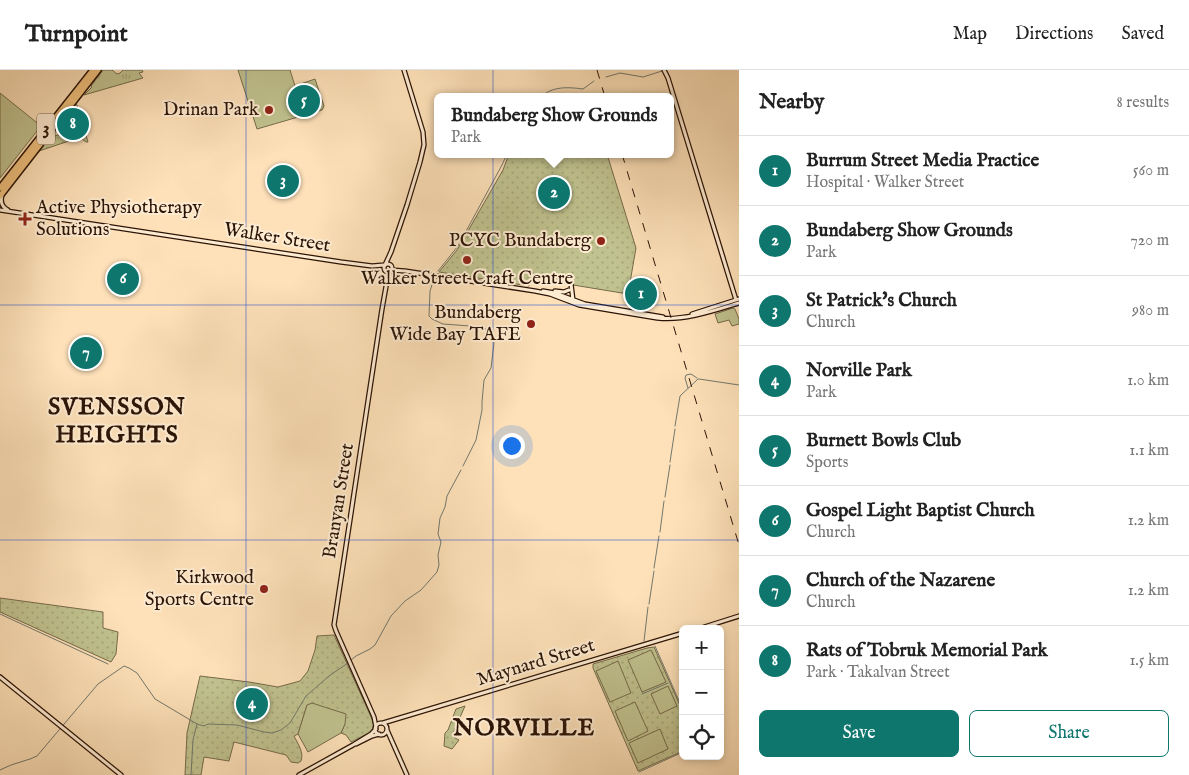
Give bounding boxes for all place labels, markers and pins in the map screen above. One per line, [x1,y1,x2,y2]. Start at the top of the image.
pin: 5 [288,82,320,120]
place label: Drinan Park [163,98,260,122]
marker: Drinan Park [263,104,275,116]
pin: 8 [57,105,89,143]
pin: 3 [267,162,299,200]
pin: 2 [538,174,570,212]
place label: Active Physiotherapy Solutions [35,196,202,242]
marker: Active Physiotherapy Solutions [18,212,32,226]
place label: PCYC Bundaberg [449,229,592,253]
marker: PCYC Bundaberg [595,235,607,247]
marker: Walker Street Craft Centre [461,254,473,266]
pin: 6 [107,260,139,298]
place label: Walker Street Craft Centre [361,267,573,291]
pin: 1 [625,275,657,313]
place label: Bundaberg Wide Bay TAFE [389,301,522,347]
marker: Bundaberg Wide Bay TAFE [525,318,537,330]
pin: 7 [70,334,102,372]
place label: Kirkwood Sports Centre [145,566,255,612]
marker: Kirkwood Sports Centre [258,583,270,595]
pin: 4 [236,685,268,723]

